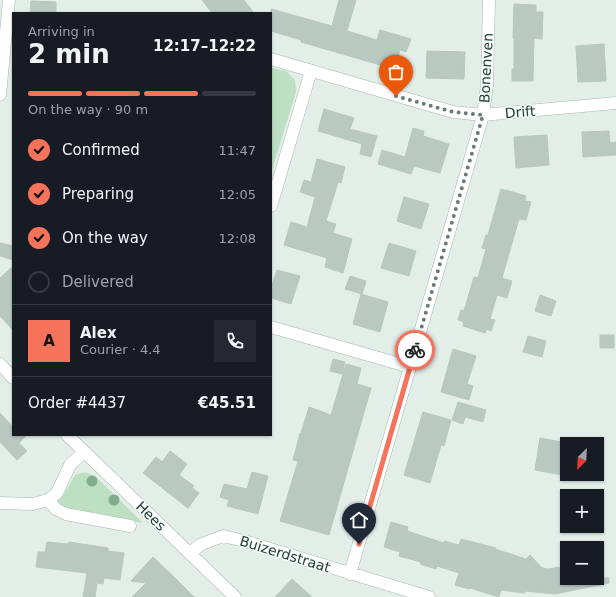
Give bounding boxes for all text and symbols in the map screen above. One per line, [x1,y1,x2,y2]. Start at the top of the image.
text: Arriving in [28,24,95,39]
street label: Bonenven [476,32,496,104]
text: 12:17–12:22 [153,37,256,55]
text: 2 min [28,39,110,69]
pin [379,55,413,96]
icon: bag [385,61,407,83]
text: On the way · 90 m [28,102,148,117]
street label: Drift [504,103,536,121]
icon: check [28,139,50,161]
text: Confirmed [62,141,140,159]
text: 11:47 [219,143,256,158]
icon: check [28,183,50,205]
text: Preparing [62,185,134,203]
text: 12:05 [219,187,256,202]
icon: check [28,227,50,249]
text: On the way [62,229,148,247]
text: 12:08 [219,231,256,246]
text: Delivered [62,273,134,291]
button: phone [214,320,256,362]
text: Alex [80,324,117,342]
courier [395,330,435,370]
text: A [43,332,55,350]
icon: bike [404,339,426,361]
text: Courier · 4.4 [80,342,161,357]
text: Order #4437 [28,394,126,412]
text: €45.51 [198,394,256,412]
north arrow [560,437,604,481]
map controls [560,437,604,585]
button: + [560,489,604,533]
street label: Hees [133,498,169,534]
pin [342,503,376,544]
icon: home [348,509,370,531]
street label: Buizerdstraat [238,533,333,576]
button: − [560,541,604,585]

